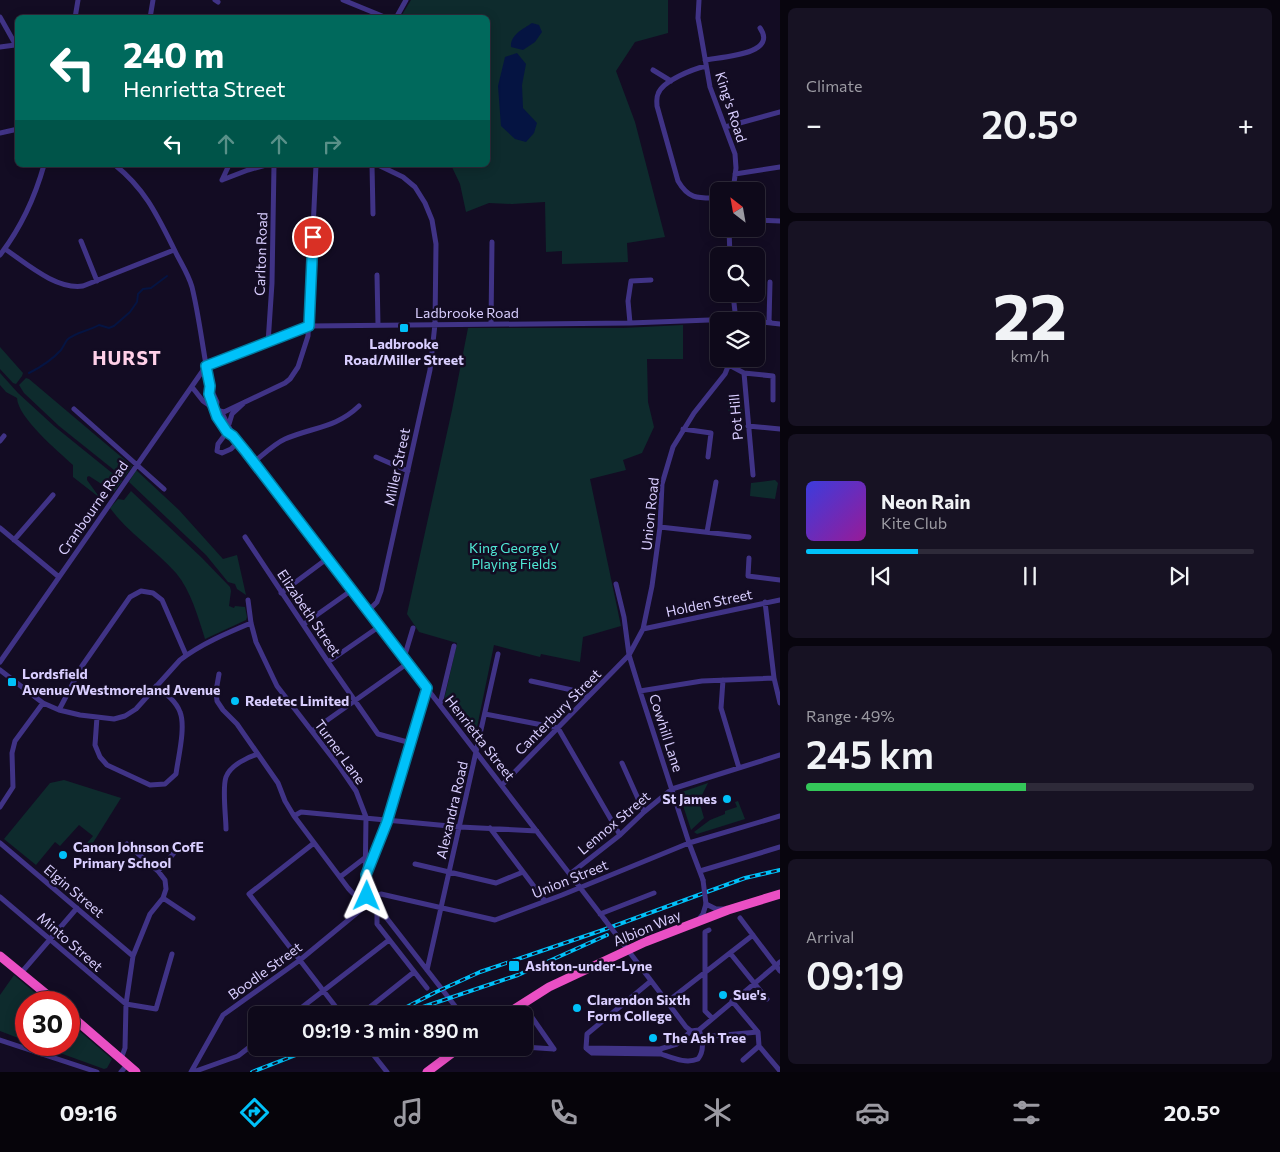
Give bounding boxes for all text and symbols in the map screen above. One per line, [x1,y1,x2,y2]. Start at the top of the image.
text: 240 m [123,32,224,75]
icon: left [40,35,105,100]
street label: King's Road [712,69,751,144]
text: Henrietta Street [123,75,286,102]
text: Climate [806,76,862,95]
text: 20.5° [982,100,1078,147]
text: − [806,107,822,141]
text: + [1238,107,1254,141]
icon: left [159,130,187,158]
icon: ahead [212,130,240,158]
icon: ahead [265,130,293,158]
icon: right [318,130,346,158]
north arrow [710,182,765,238]
map controls [710,182,765,367]
street label: Carlton Road [251,212,270,296]
pin [292,216,334,258]
icon: arrive [299,223,327,251]
button: search [710,247,765,302]
text: 22 [993,274,1067,353]
street label: Ladbrooke Road [415,304,519,321]
button: layers [710,312,765,367]
marker: Ladbrooke Road/Miller Street [398,322,410,334]
place label: Ladbrooke Road/Miller Street [344,335,464,368]
district label: HURST [92,346,162,369]
text: km/h [1011,346,1049,365]
street label: Pot Hill [725,393,746,441]
street label: Miller Street [380,426,413,507]
street label: Cranbourne Road [54,457,131,558]
street label: Union Road [637,476,662,551]
text: Neon Rain [881,490,971,513]
text: Kite Club [881,513,947,532]
park label: King George V Playing Fields [469,539,559,572]
icon: previous [867,562,895,590]
icon: pause [1016,562,1044,590]
icon: next [1165,562,1193,590]
street label: Elizabeth Street [274,566,345,660]
street label: Holden Street [664,585,754,620]
place label: Lordsfield Avenue/Westmoreland Avenue [22,665,220,698]
street label: Canterbury Street [511,665,604,758]
marker: Lordsfield Avenue/Westmoreland Avenue [6,676,18,688]
place label: Redetec Limited [245,692,349,709]
street label: Henrietta Street [442,692,519,784]
street label: Cowhill Lane [646,692,687,774]
marker: Redetec Limited [229,695,241,707]
text: Range · 49% [806,706,894,725]
street label: Turner Lane [311,716,370,787]
text: 245 km [806,730,934,777]
street label: Alexandra Road [432,759,471,860]
street label: Lennox Street [574,787,653,858]
place label: St James [662,790,717,807]
marker: St James [721,793,733,805]
place label: Canon Johnson CofE Primary School [73,838,204,871]
marker: Canon Johnson CofE Primary School [57,849,69,861]
street label: Union Street [529,855,611,901]
street label: Elgin Street [41,861,108,921]
position arrow [340,869,392,921]
street label: Albion Way [610,906,683,949]
street label: Minto Street [34,909,107,975]
text: Arrival [806,927,854,946]
street label: Boodle Street [224,938,305,1003]
text: 09:19 [806,951,904,998]
place label: Ashton-under-Lyne [525,957,652,974]
marker: Ashton-under-Lyne [507,959,521,973]
place label: Sue's [733,986,767,1003]
marker: Sue's [717,989,729,1001]
speed limit sign: 30 [15,991,80,1056]
place label: Clarendon Sixth Form College [587,991,690,1024]
marker: Clarendon Sixth Form College [571,1002,583,1014]
text: 09:19 · 3 min · 890 m [302,1019,479,1042]
place label: The Ash Tree [663,1029,746,1046]
marker: The Ash Tree [647,1032,659,1044]
icon: directions [237,1095,272,1130]
icon: music [391,1095,426,1130]
icon: phone [546,1095,581,1130]
icon: climate [700,1095,735,1130]
icon: car [855,1095,890,1130]
icon: filters [1009,1095,1044,1130]
text: 09:16 [60,1099,117,1126]
text: 20.5° [1164,1099,1220,1126]

